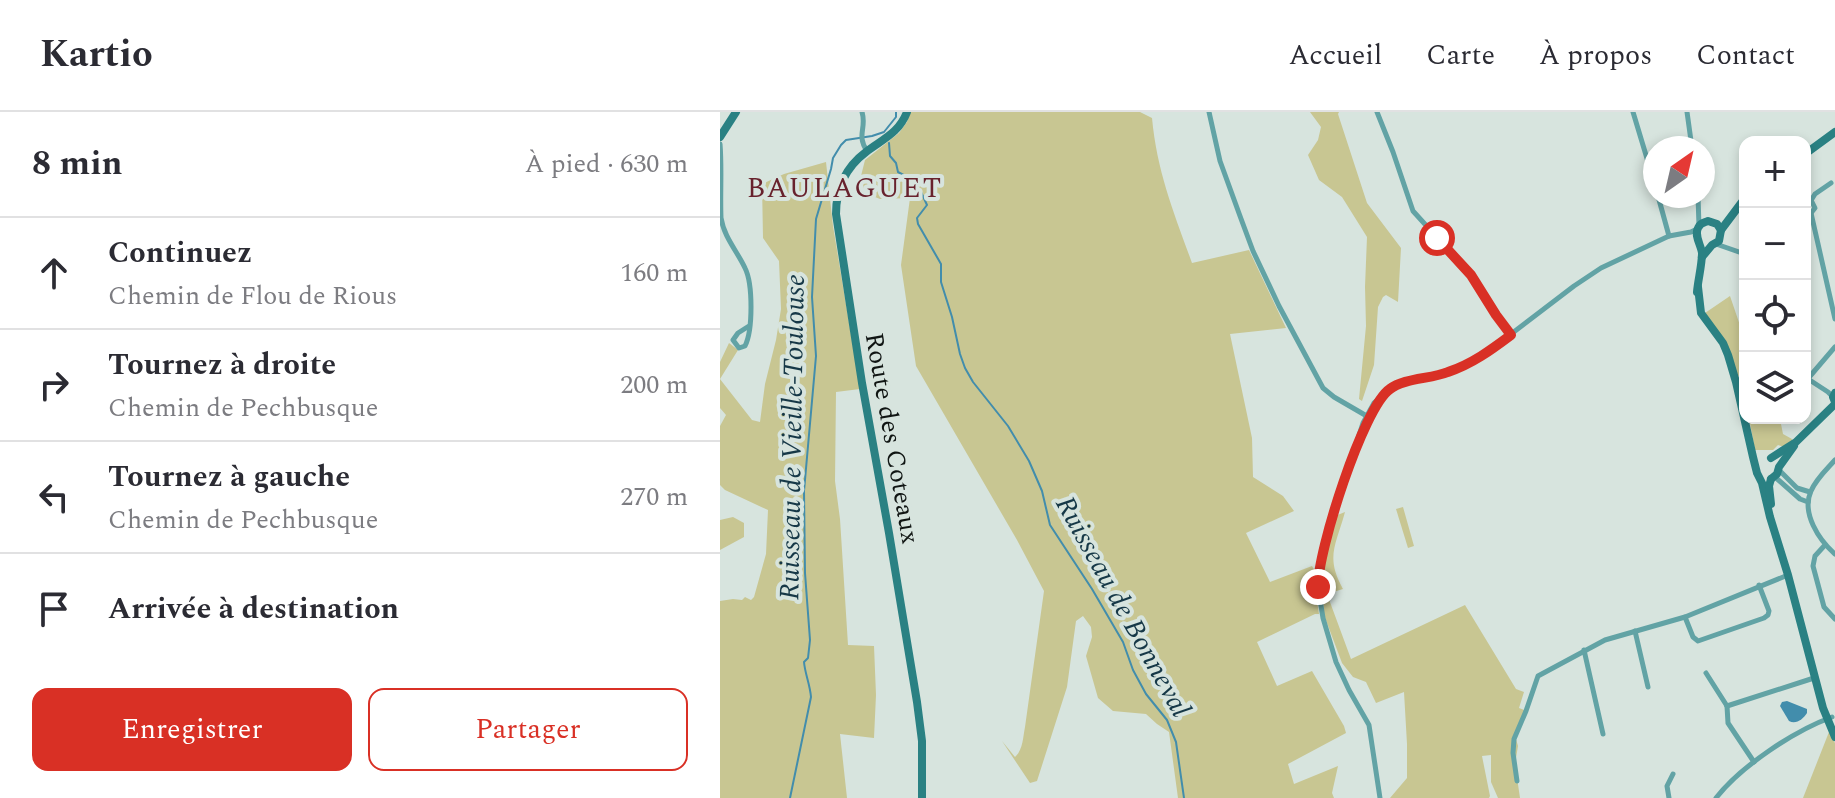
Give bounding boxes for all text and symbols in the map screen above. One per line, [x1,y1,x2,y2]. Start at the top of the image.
text: Kartio [40,26,153,84]
text: Accueil [1289,34,1382,77]
text: Carte [1426,34,1495,77]
text: À propos [1539,34,1652,77]
text: Contact [1696,34,1795,77]
north arrow [1643,136,1715,208]
map controls [1739,136,1811,424]
button: + [1739,136,1811,208]
text: 8 min [32,138,122,190]
text: À pied · 630 m [525,144,688,184]
district label: BAULAGUET [747,167,943,210]
button: − [1739,208,1811,280]
route start [1419,220,1455,256]
text: Continuez [108,230,252,276]
icon: ahead [32,251,76,295]
text: 160 m [620,253,688,293]
water label: Ruisseau de Vieille-Toulouse [768,274,817,600]
text: Chemin de Flou de Rious [108,276,397,316]
button: locate [1739,280,1811,352]
street label: Route des Coteaux [854,329,930,547]
text: Tournez à droite [108,342,336,388]
button: layers [1739,352,1811,424]
icon: right [32,363,76,407]
text: 200 m [620,365,688,405]
text: Chemin de Pechbusque [108,388,378,428]
text: Tournez à gauche [108,454,350,500]
icon: left [32,475,76,519]
text: 270 m [620,477,688,517]
water label: Ruisseau de Bonneval [1044,488,1202,725]
text: Chemin de Pechbusque [108,500,378,540]
route end [1300,569,1336,605]
text: Arrivée à destination [108,586,399,632]
icon: arrive [32,587,76,631]
button: Enregistrer [32,688,352,771]
button: Partager [368,688,688,771]

